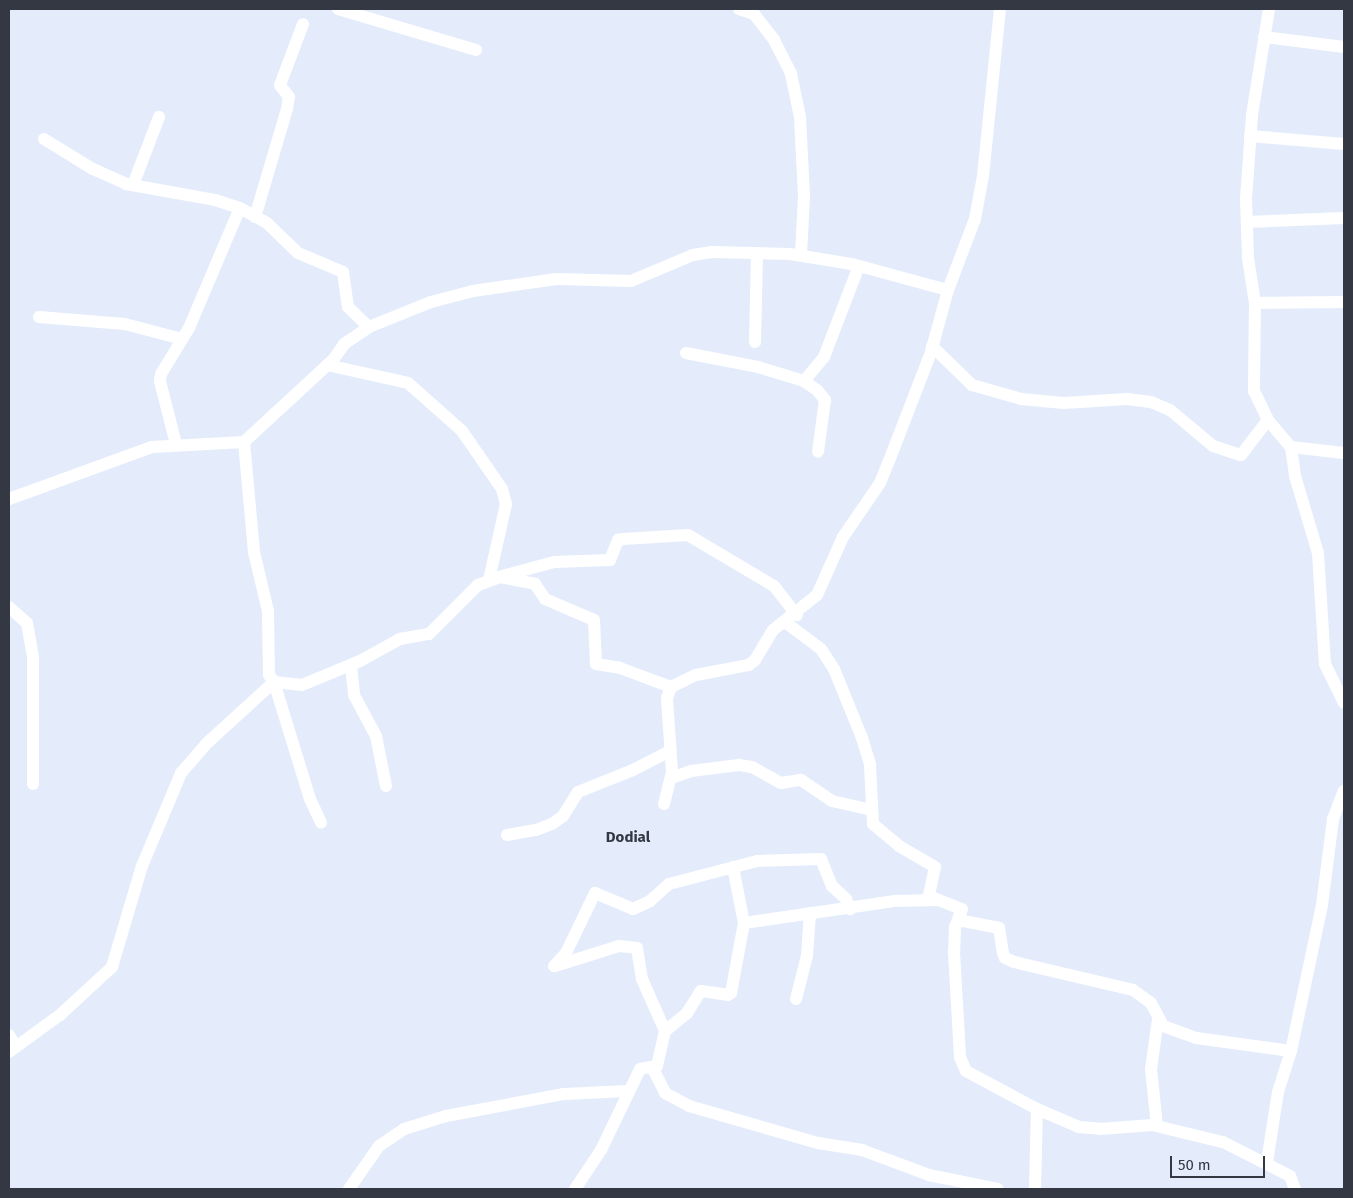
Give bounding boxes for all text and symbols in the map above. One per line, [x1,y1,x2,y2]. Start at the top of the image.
district label: Dodial [606,829,650,847]
scale bar [1173,1146,1268,1178]
text: 50 m [1178,1156,1211,1174]

